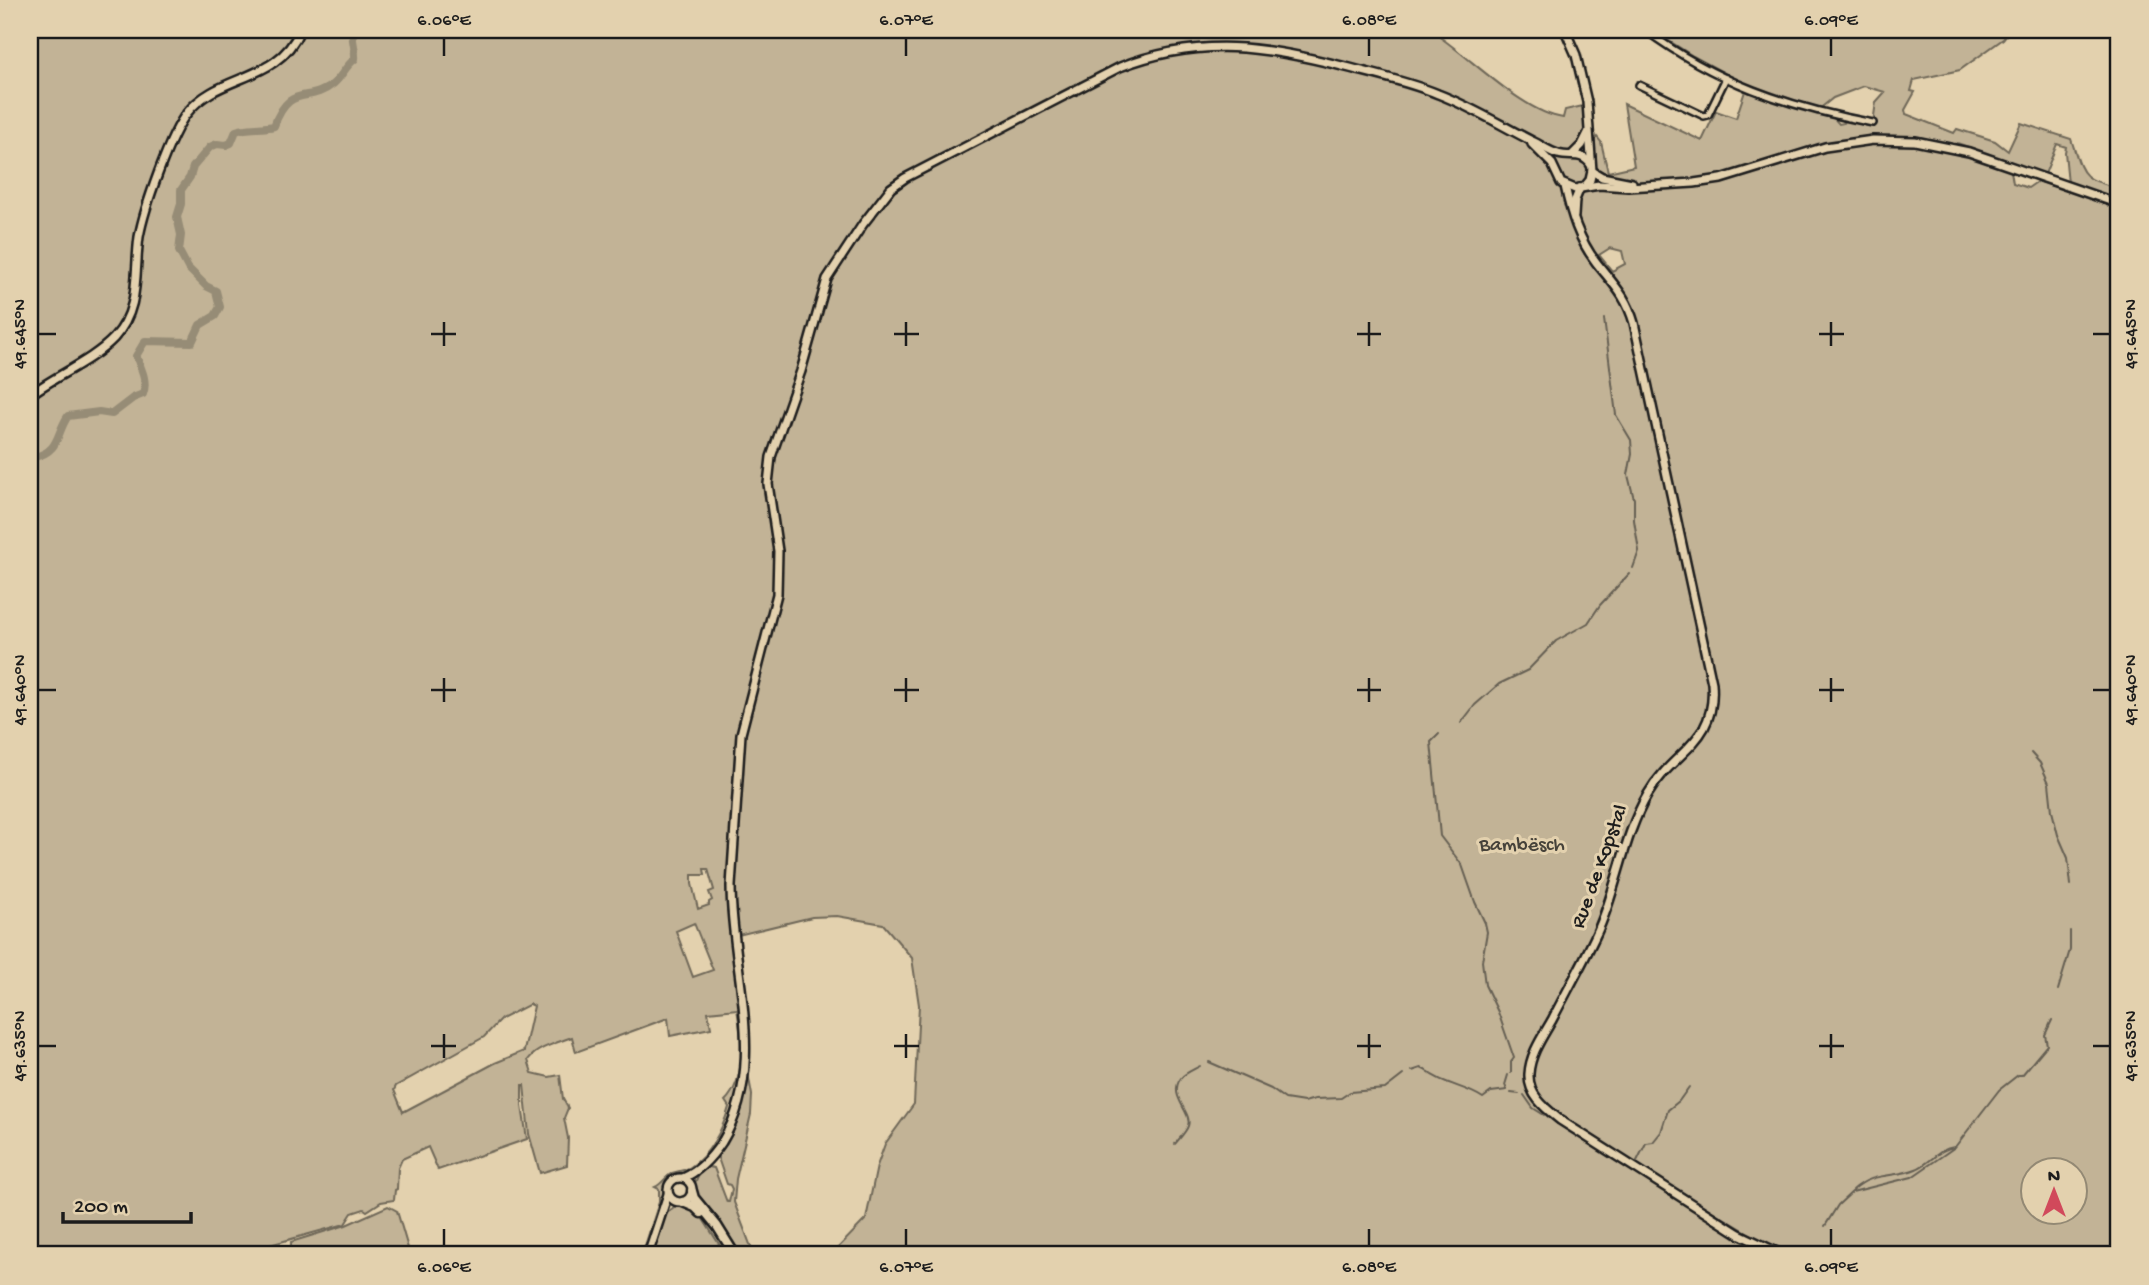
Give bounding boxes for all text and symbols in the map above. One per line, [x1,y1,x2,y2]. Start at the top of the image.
text: 6.06°E [417,11,472,32]
text: 6.07°E [879,11,934,32]
text: 6.08°E [1342,11,1397,32]
text: 6.09°E [1804,11,1858,32]
text: 49.645°N [11,299,32,369]
text: 49.645°N [2122,299,2143,369]
text: 49.640°N [11,655,32,725]
text: 49.640°N [2122,655,2143,725]
street label: Rue de Kopstal [1567,802,1635,932]
park label: Bambësch [1478,834,1565,859]
text: 49.635°N [11,1011,32,1081]
text: 49.635°N [2122,1011,2143,1081]
north arrow [2020,1156,2090,1226]
text: N [2048,1166,2060,1189]
scale bar [63,1180,191,1224]
text: 200 m [74,1196,128,1221]
text: 6.06°E [417,1258,472,1279]
text: 6.07°E [879,1258,934,1279]
text: 6.08°E [1342,1258,1397,1279]
text: 6.09°E [1804,1258,1858,1279]

